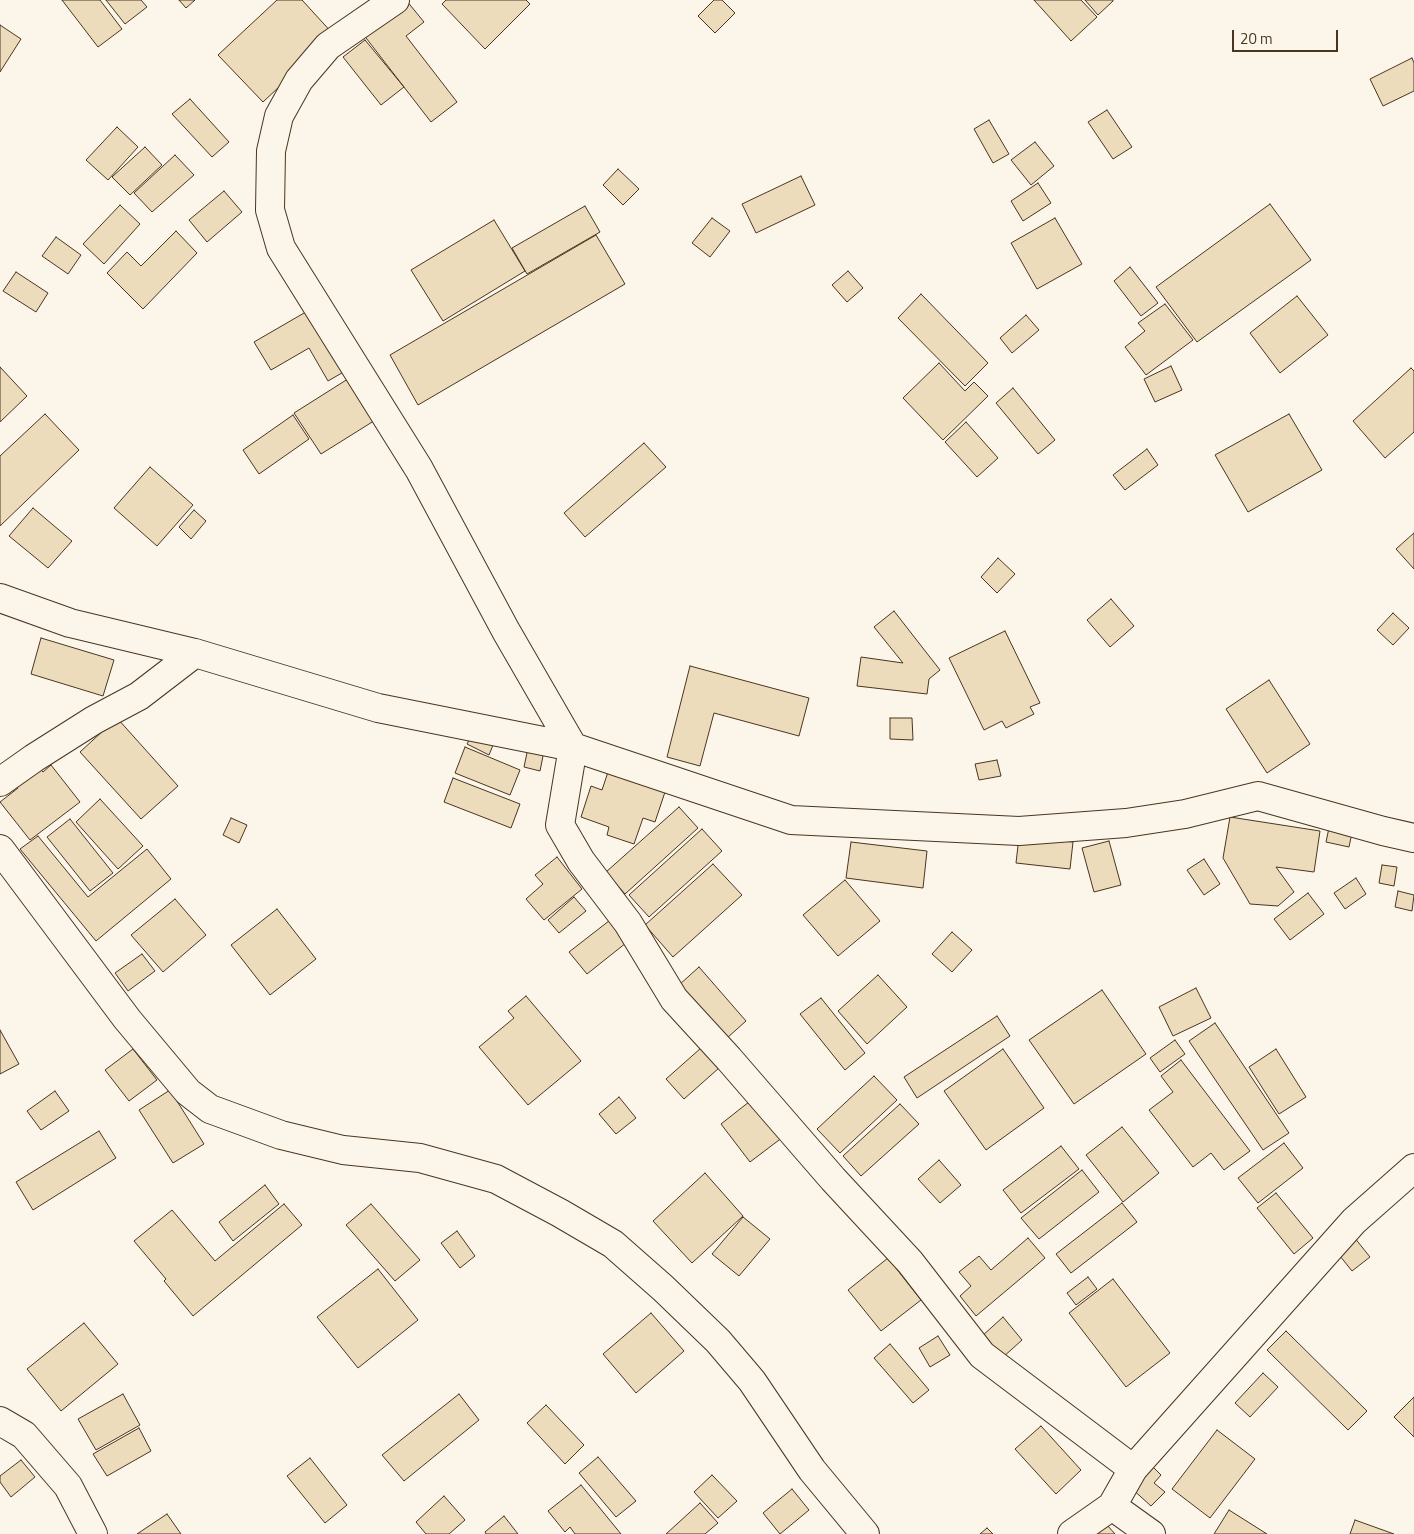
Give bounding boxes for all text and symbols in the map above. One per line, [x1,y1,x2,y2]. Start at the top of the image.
scale bar [1234,20,1340,52]
text: 20 m [1240,27,1273,50]

